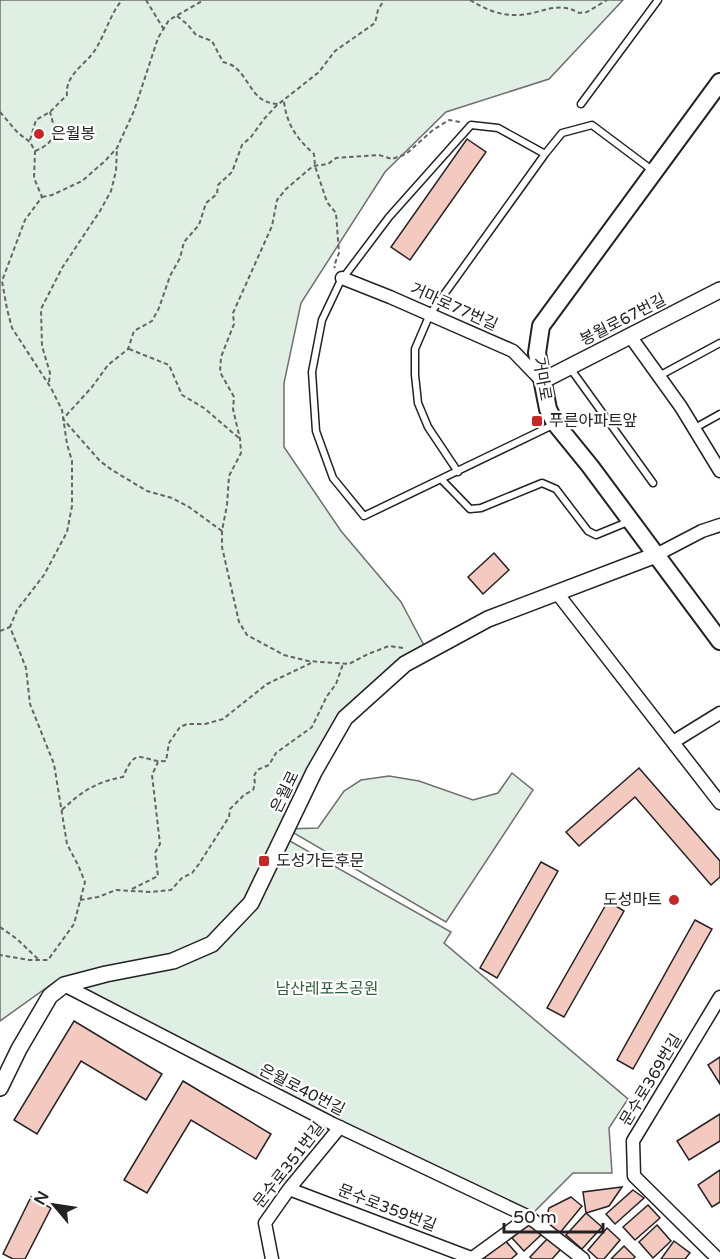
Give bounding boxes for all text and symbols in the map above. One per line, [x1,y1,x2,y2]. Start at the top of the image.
place label: 은월봉 [51,124,95,144]
marker: 은월봉 [32,127,46,141]
street label: 거마로77번길 [407,279,501,335]
street label: 봉월로67번길 [577,290,669,350]
street label: 거마로 [528,356,556,403]
place label: 푸른아파트앞 [549,411,638,431]
marker: 푸른아파트앞 [530,414,544,428]
street label: 은월로 [266,768,304,816]
place label: 도성가든후문 [276,851,365,871]
marker: 도성가든후문 [257,854,271,868]
place label: 도성마트 [603,890,662,910]
marker: 도성마트 [667,893,681,907]
park label: 남산레포츠공원 [275,979,379,999]
street label: 문수로369번길 [616,1030,686,1130]
street label: 은월로40번길 [256,1060,348,1120]
street label: 문수로351번길 [249,1118,329,1212]
north arrow [24,1175,84,1235]
street label: 문수로359번길 [335,1180,439,1236]
text: N [30,1188,54,1209]
scale bar [504,1196,603,1234]
text: 50 m [513,1206,557,1228]

